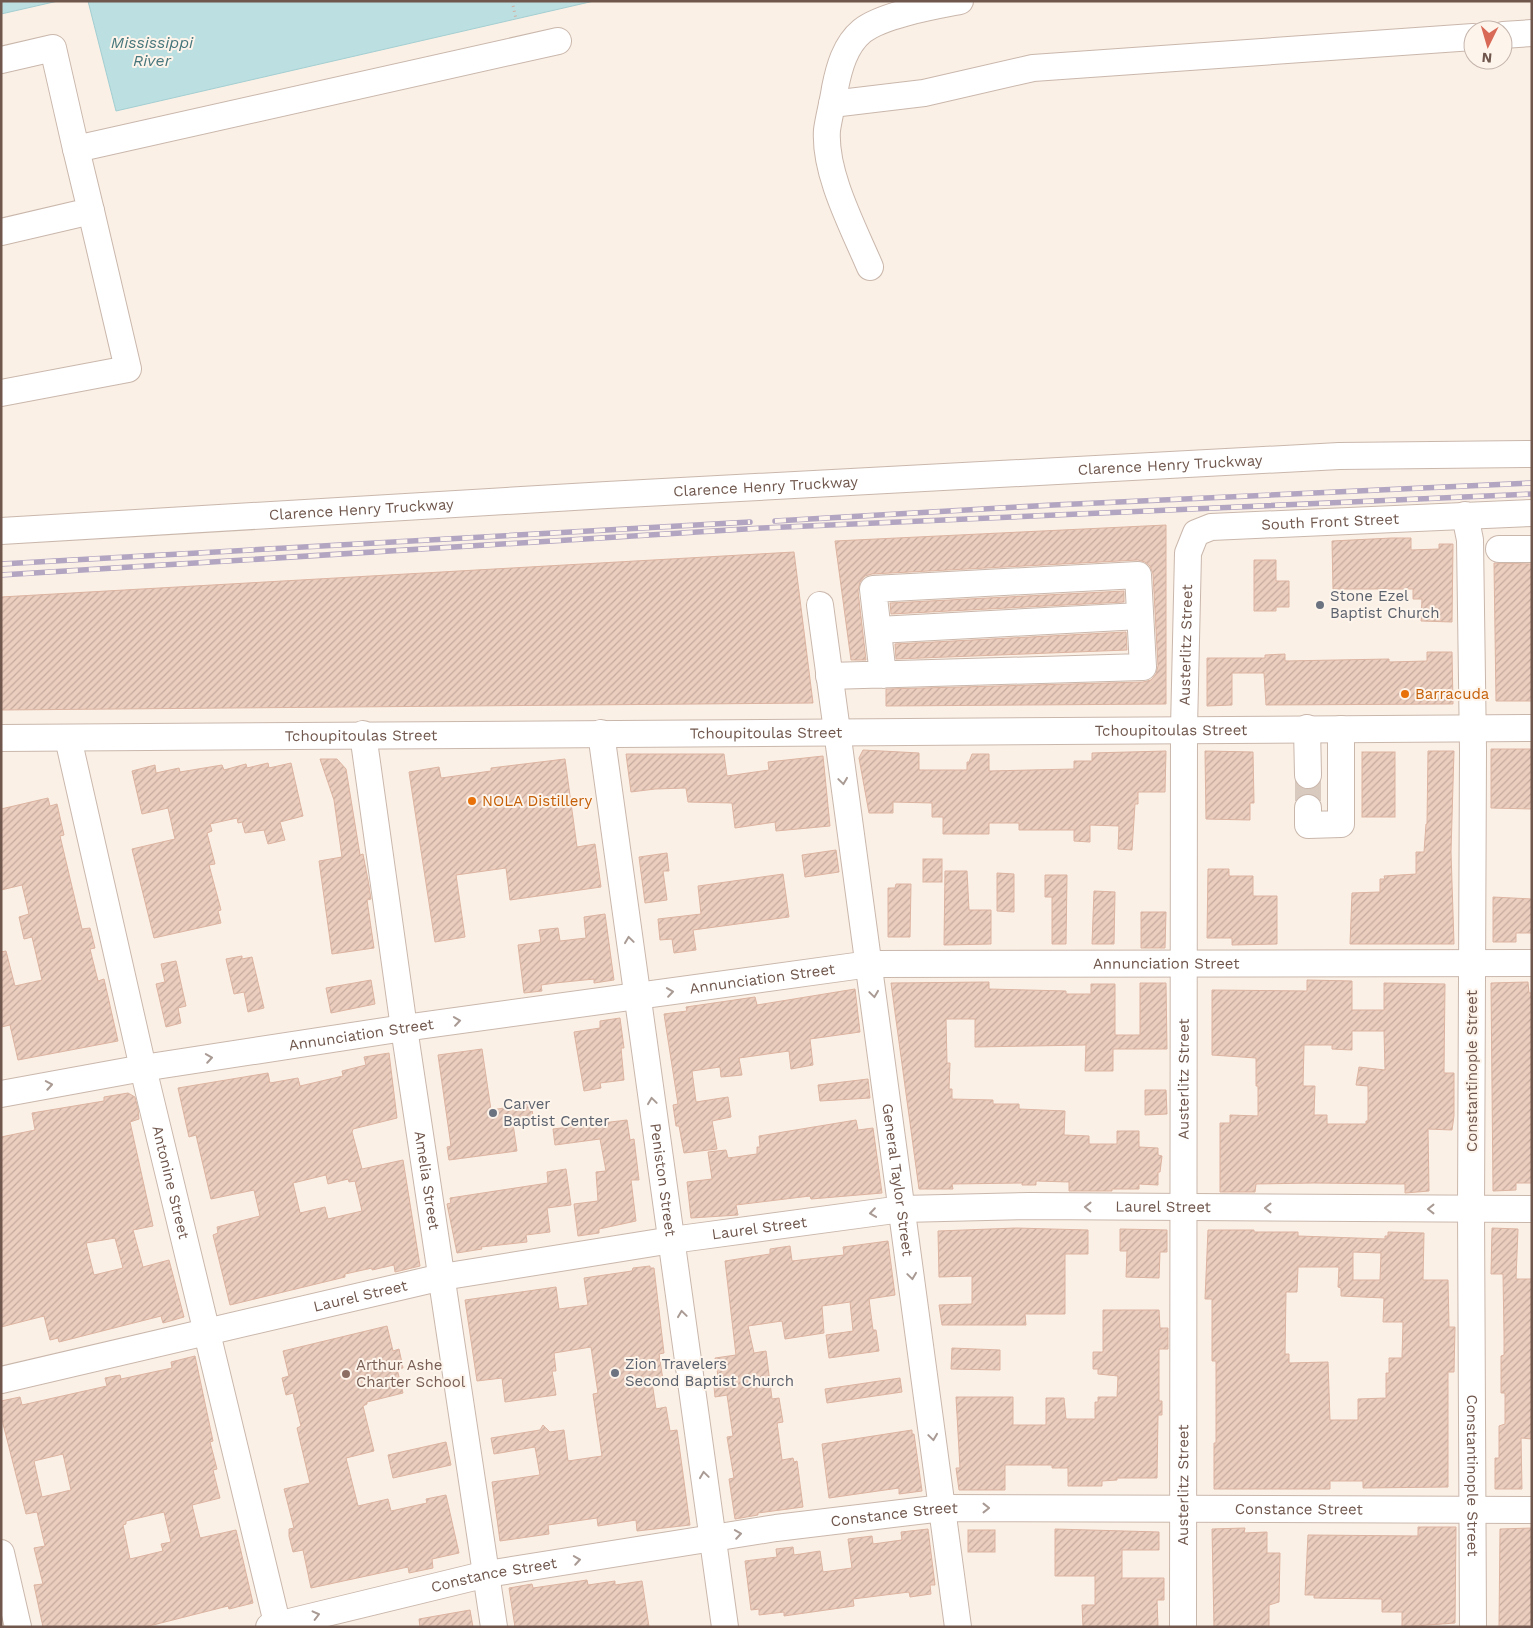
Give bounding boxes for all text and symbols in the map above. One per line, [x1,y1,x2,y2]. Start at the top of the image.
north arrow [1463,20,1513,70]
water label: Mississippi River [111,33,194,70]
text: N [1481,50,1493,66]
street label: Clarence Henry Truckway [1077,451,1263,479]
street label: Clarence Henry Truckway [673,473,859,500]
street label: Clarence Henry Truckway [268,495,455,524]
street label: South Front Street [1261,510,1400,534]
street label: Austerlitz Street [1176,584,1196,706]
place label: Stone Ezel Baptist Church [1330,587,1440,622]
marker: Stone Ezel Baptist Church [1314,599,1326,611]
place label: Barracuda [1415,685,1490,703]
marker: Barracuda [1399,688,1411,700]
street label: Tchoupitoulas Street [1095,721,1248,740]
street label: Tchoupitoulas Street [690,724,843,743]
street label: Tchoupitoulas Street [285,726,438,745]
one-way arrow [837,777,848,785]
place label: NOLA Distillery [482,792,592,810]
marker: NOLA Distillery [466,795,478,807]
one-way arrow [624,935,635,943]
street label: Annunciation Street [1093,954,1240,973]
street label: Annunciation Street [688,960,837,998]
one-way arrow [666,987,674,998]
one-way arrow [868,989,878,998]
street label: Constantinople Street [1463,989,1481,1152]
street label: Annunciation Street [287,1015,436,1055]
one-way arrow [453,1016,461,1027]
street label: Austerlitz Street [1175,1018,1193,1140]
one-way arrow [205,1053,214,1063]
one-way arrow [45,1080,54,1090]
place label: Carver Baptist Center [503,1095,609,1130]
one-way arrow [647,1096,658,1104]
street label: General Taylor Street [878,1102,917,1258]
marker: Carver Baptist Center [487,1107,499,1119]
street label: Peniston Street [646,1122,680,1238]
street label: Antonine Street [148,1124,193,1241]
street label: Amelia Street [411,1130,443,1232]
street label: Laurel Street [1115,1198,1212,1216]
one-way arrow [1084,1202,1092,1212]
one-way arrow [1264,1203,1272,1213]
one-way arrow [1426,1204,1434,1214]
one-way arrow [869,1207,877,1218]
street label: Laurel Street [711,1213,809,1244]
one-way arrow [906,1272,916,1280]
street label: Laurel Street [312,1276,410,1316]
one-way arrow [677,1309,688,1317]
place label: Zion Travelers Second Baptist Church [625,1355,794,1390]
place label: Arthur Ashe Charter School [356,1356,466,1391]
marker: Zion Travelers Second Baptist Church [609,1367,621,1379]
marker: Arthur Ashe Charter School [340,1368,352,1380]
street label: Constantinople Street [1463,1394,1482,1557]
street label: Austerlitz Street [1174,1424,1192,1546]
one-way arrow [928,1433,938,1441]
one-way arrow [699,1470,710,1478]
street label: Constance Street [830,1499,959,1530]
street label: Constance Street [1235,1500,1364,1518]
one-way arrow [983,1503,991,1513]
one-way arrow [734,1530,742,1540]
street label: Constance Street [429,1554,559,1596]
one-way arrow [574,1555,582,1566]
one-way arrow [311,1610,320,1621]

